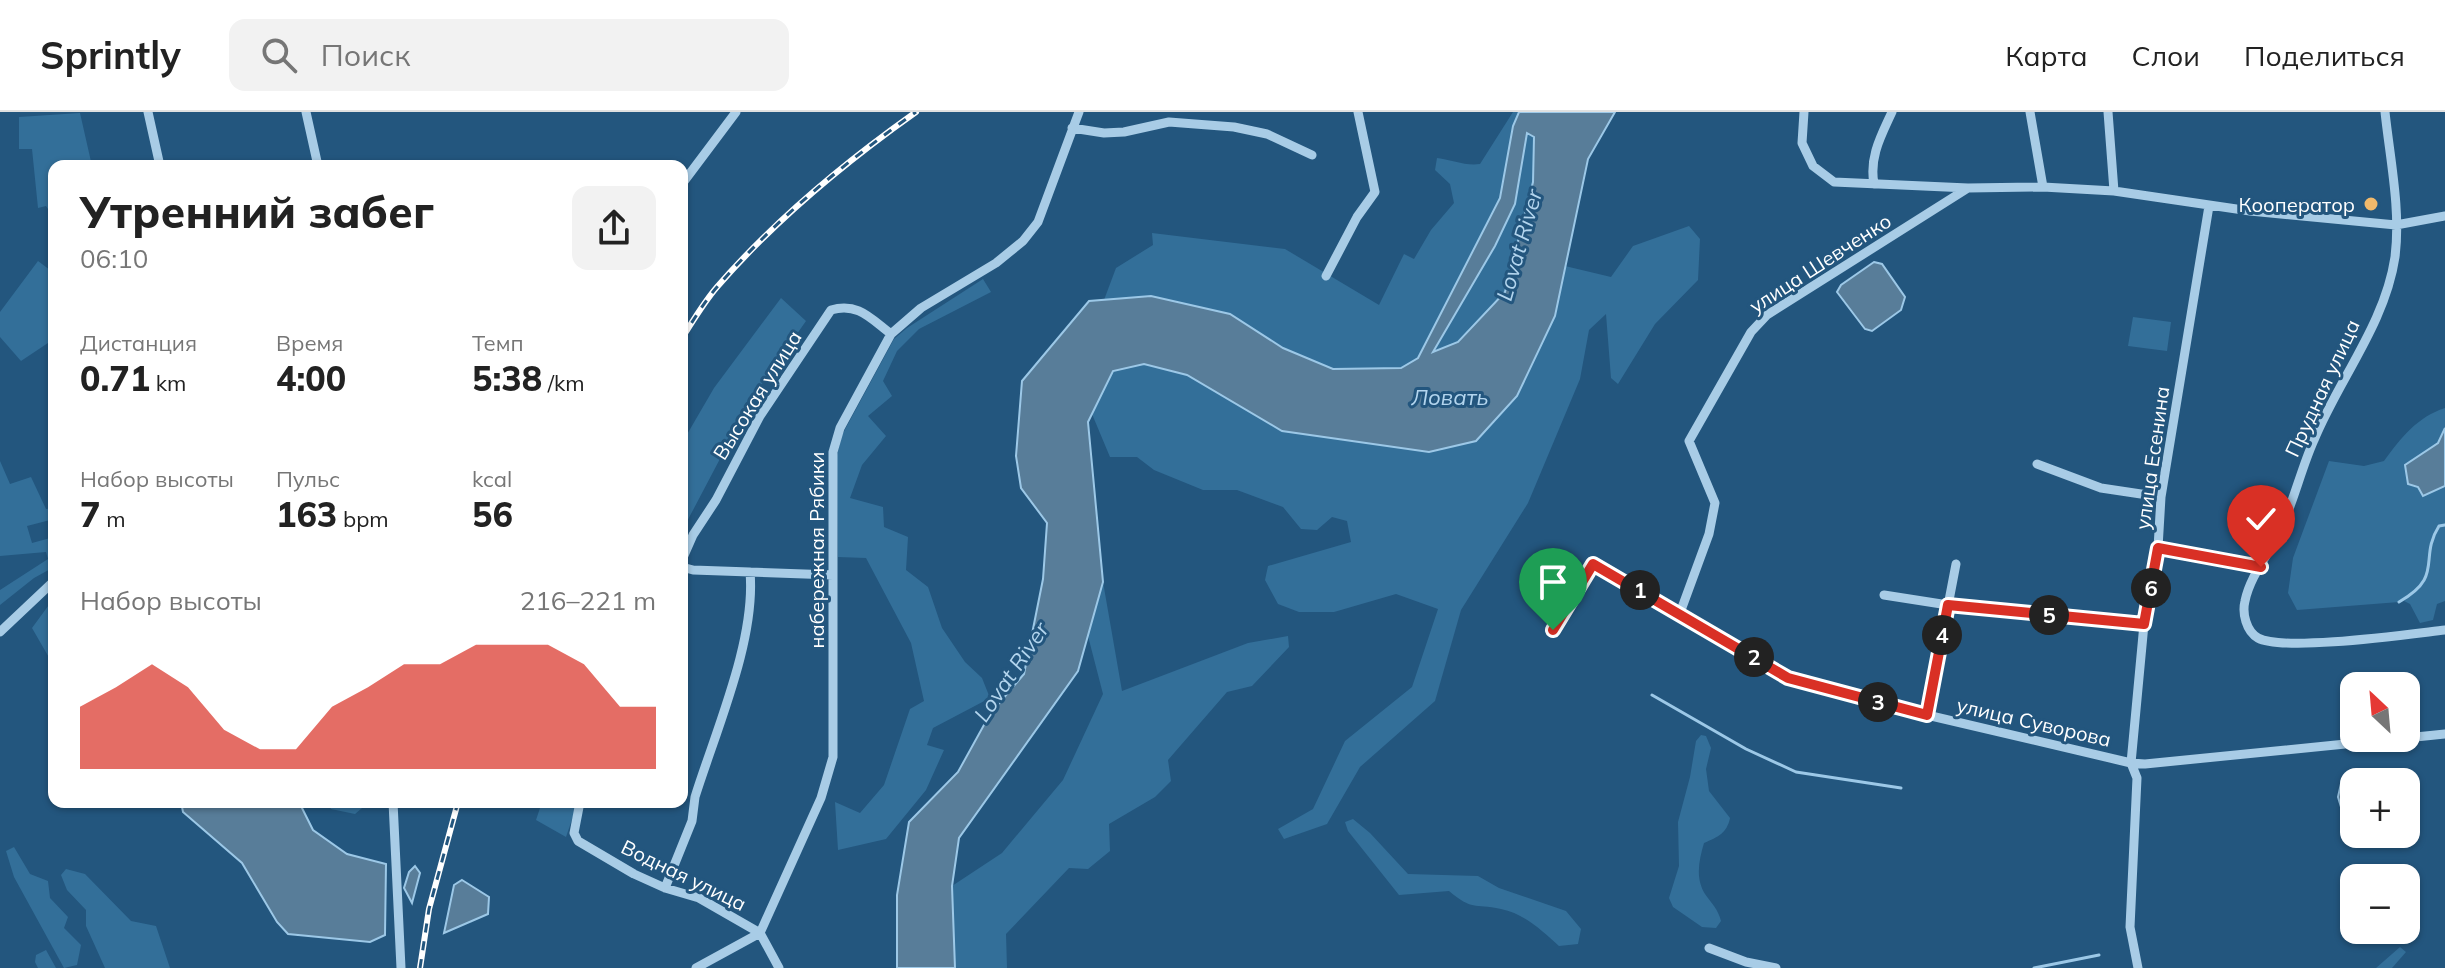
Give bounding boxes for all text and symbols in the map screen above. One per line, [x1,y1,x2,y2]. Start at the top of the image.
search box [229,19,789,91]
text: Sprintly [40,31,181,79]
icon: search [257,33,301,77]
text: Поиск [321,36,410,74]
text: Карта [2005,38,2088,73]
text: Слои [2132,38,2200,73]
text: Поделиться [2244,38,2405,73]
text: Утренний забег [80,184,434,239]
water label: Lovat River [1490,185,1548,304]
button: share [572,186,656,270]
place label: Кооператор [2238,192,2355,217]
marker: Кооператор [2362,195,2380,213]
street label: улица Шевченко [1744,208,1896,318]
text: 06:10 [80,242,148,275]
street label: Прудная улица [2279,315,2365,461]
street label: Высокая улица [707,326,807,464]
text: Дистанция [80,329,197,357]
text: Время [276,329,343,357]
text: Темп [472,329,524,357]
text: 0.71 [80,357,150,400]
text: 4:00 [276,357,346,400]
text: 5:38 [472,357,542,400]
text: km [150,369,186,397]
text: /km [542,369,585,397]
water label: Ловать [1410,383,1489,411]
street label: улица Есенина [2130,385,2174,531]
street label: набережная Рябики [804,452,829,648]
text: Набор высоты [80,465,234,493]
text: Пульс [276,465,340,493]
text: kcal [472,465,512,493]
pin [2227,485,2295,567]
text: 7 [80,493,100,536]
text: 163 [276,493,337,536]
text: 56 [472,493,513,536]
icon: check [2239,497,2283,541]
text: m [100,505,125,533]
text: bpm [337,505,389,533]
pin [1519,548,1587,630]
icon: arrive [1531,560,1575,604]
pin: 6 [2131,568,2171,608]
pin: 1 [1620,570,1660,610]
text: 6 [2144,574,2158,602]
text: 1 [1633,576,1647,604]
text: Набор высоты [80,584,262,617]
text: 216–221 m [520,584,656,617]
pin: 5 [2029,595,2069,635]
text: 5 [2042,601,2056,629]
pin: 4 [1922,615,1962,655]
water label: Lovat River [967,616,1055,727]
text: 4 [1935,621,1949,649]
pin: 2 [1734,637,1774,677]
text: 2 [1747,643,1761,671]
north arrow [2340,672,2420,752]
map controls [2340,672,2420,944]
pin: 3 [1858,682,1898,722]
text: 3 [1871,688,1885,716]
street label: улица Суворова [1954,692,2114,752]
button: + [2340,768,2420,848]
street label: Водная улица [617,834,751,916]
button: − [2340,864,2420,944]

